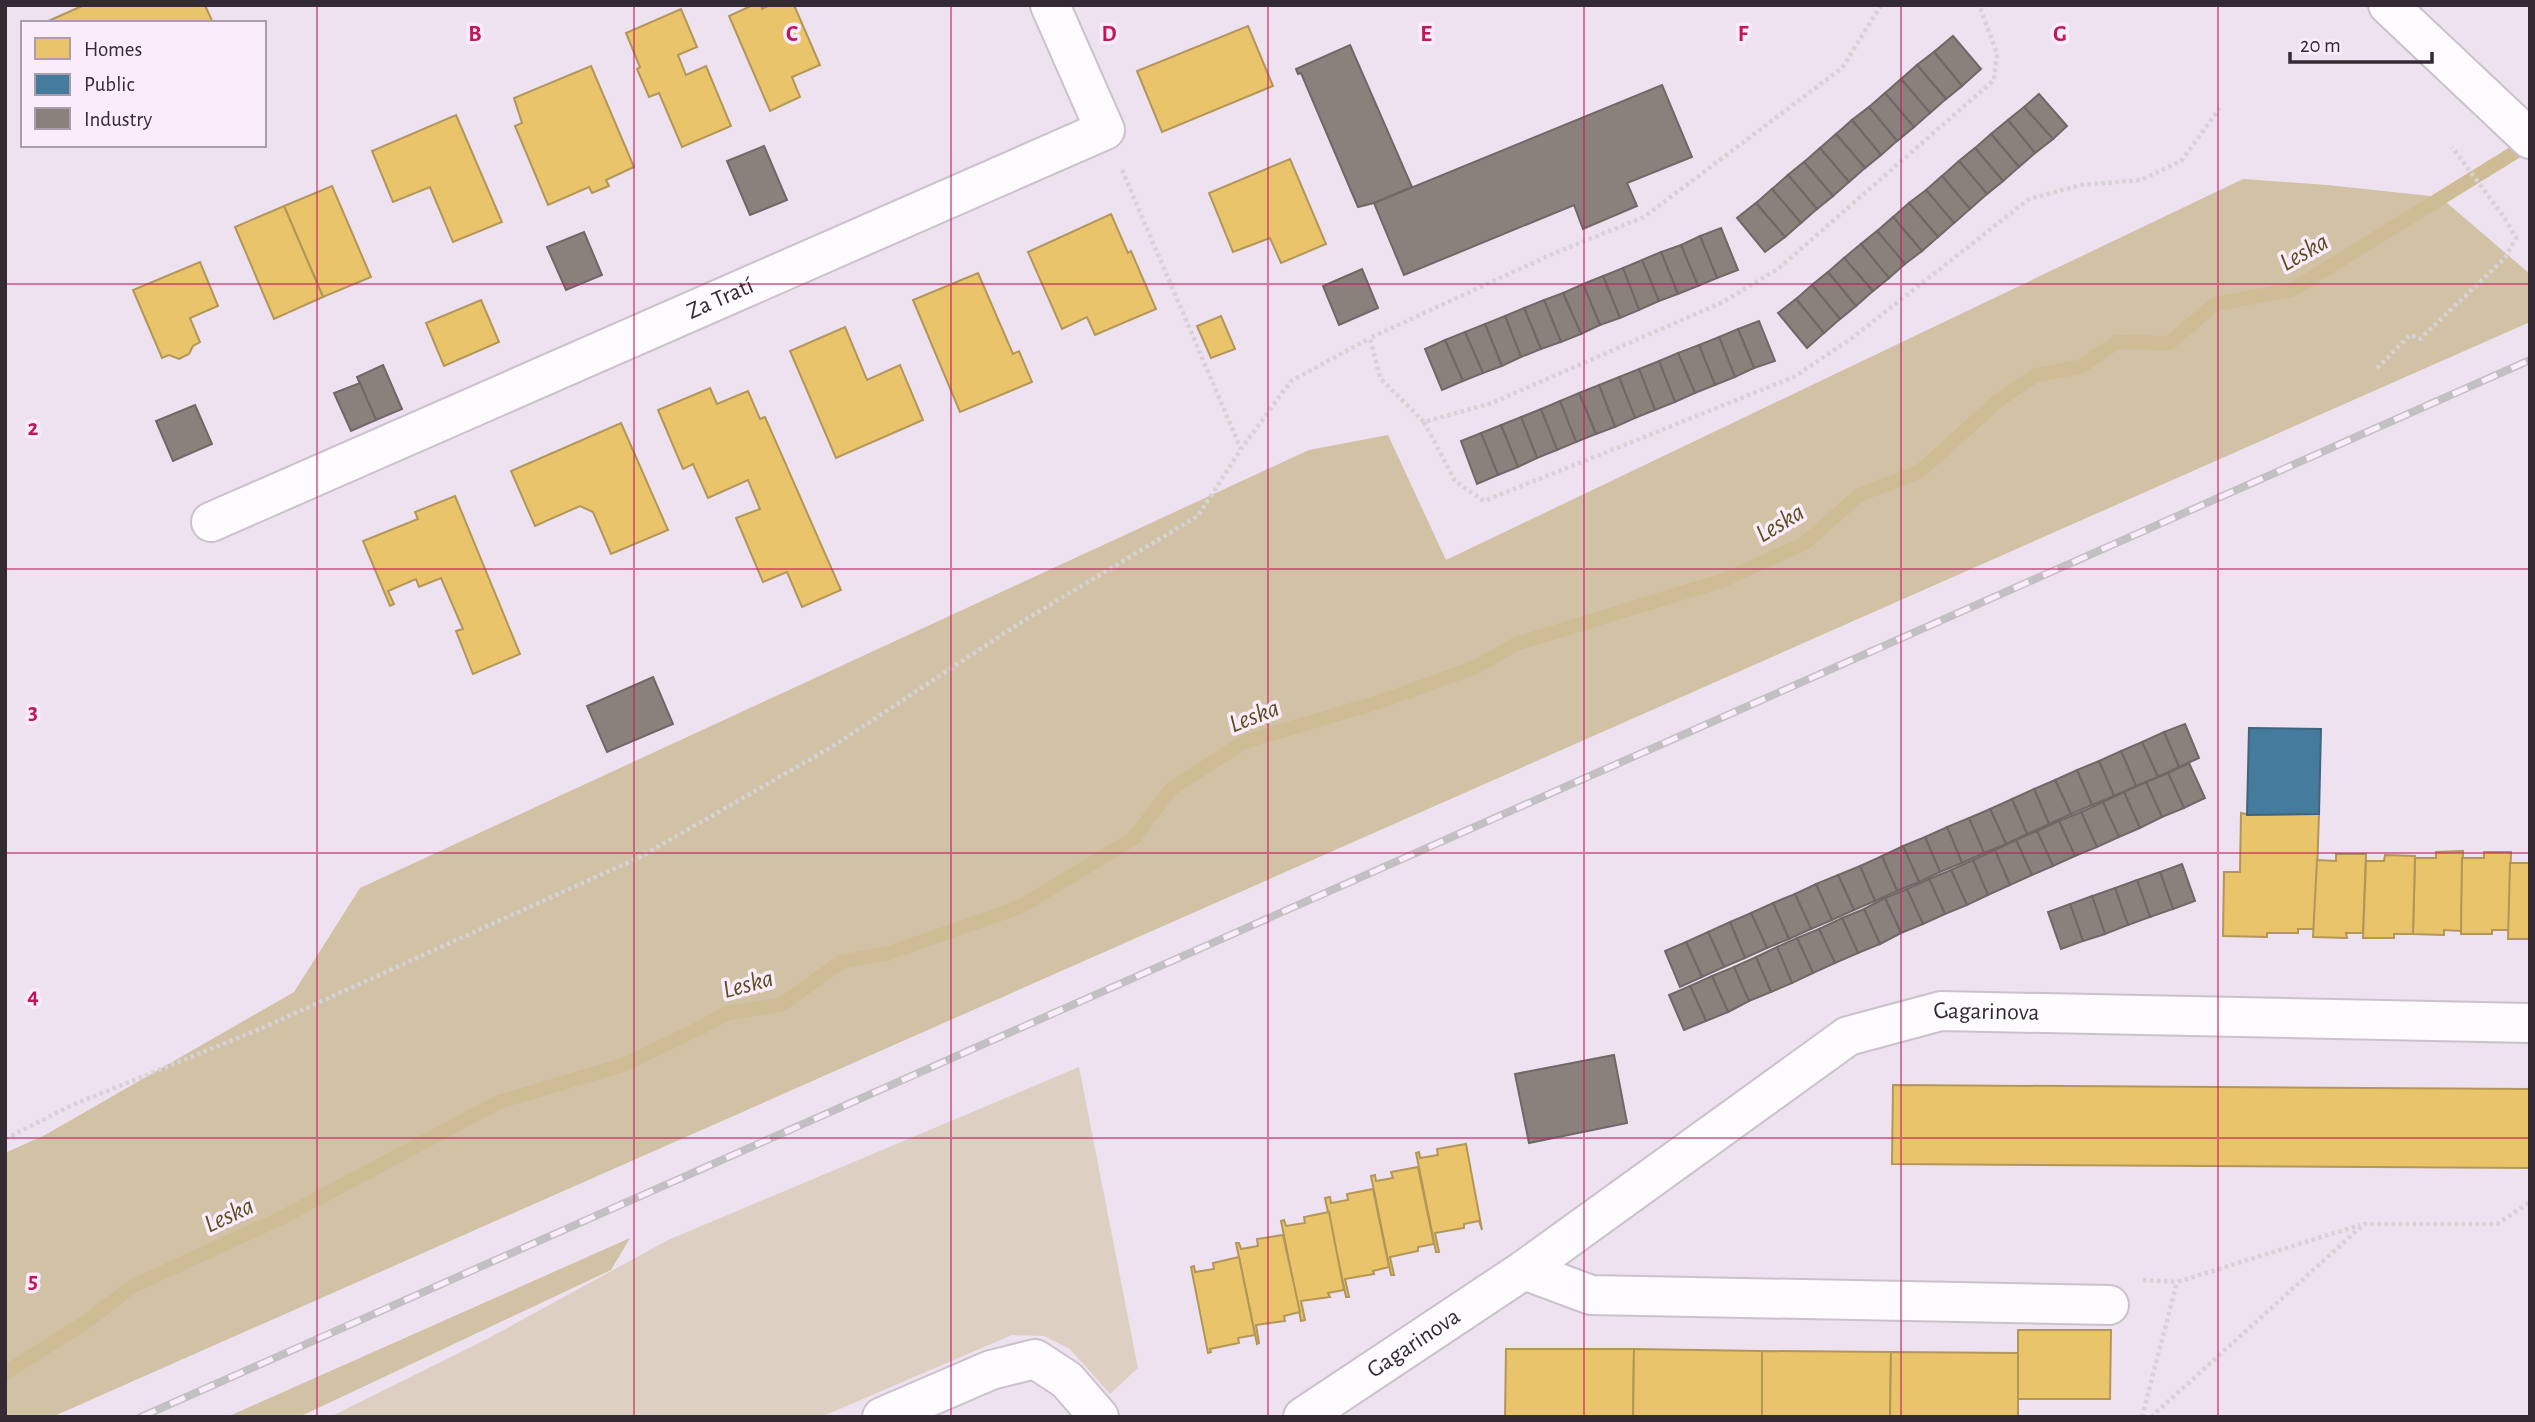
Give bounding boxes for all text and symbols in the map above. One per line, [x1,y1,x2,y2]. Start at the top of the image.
legend [21,21,266,147]
scale bar [2290,21,2432,65]
text: B [468,23,482,46]
text: C [786,23,798,46]
text: D [1101,23,1117,46]
text: E [1420,23,1432,46]
text: F [1738,23,1749,46]
text: G [2053,23,2067,46]
text: 20 m [2300,35,2341,56]
text: Homes [84,39,142,60]
text: Public [84,74,134,95]
text: Industry [84,109,152,130]
water label: Leska [2275,228,2333,276]
street label: Za Tratí [683,274,757,324]
text: 2 [28,417,39,440]
water label: Leska [1751,499,1809,547]
water label: Leska [1225,695,1283,737]
text: 3 [28,701,38,724]
water label: Leska [720,965,776,1003]
text: 4 [27,985,39,1008]
street label: Gagarinova [1931,998,2040,1025]
water label: Leska [200,1192,258,1238]
text: 5 [28,1270,38,1293]
street label: Gagarinova [1363,1304,1464,1383]

